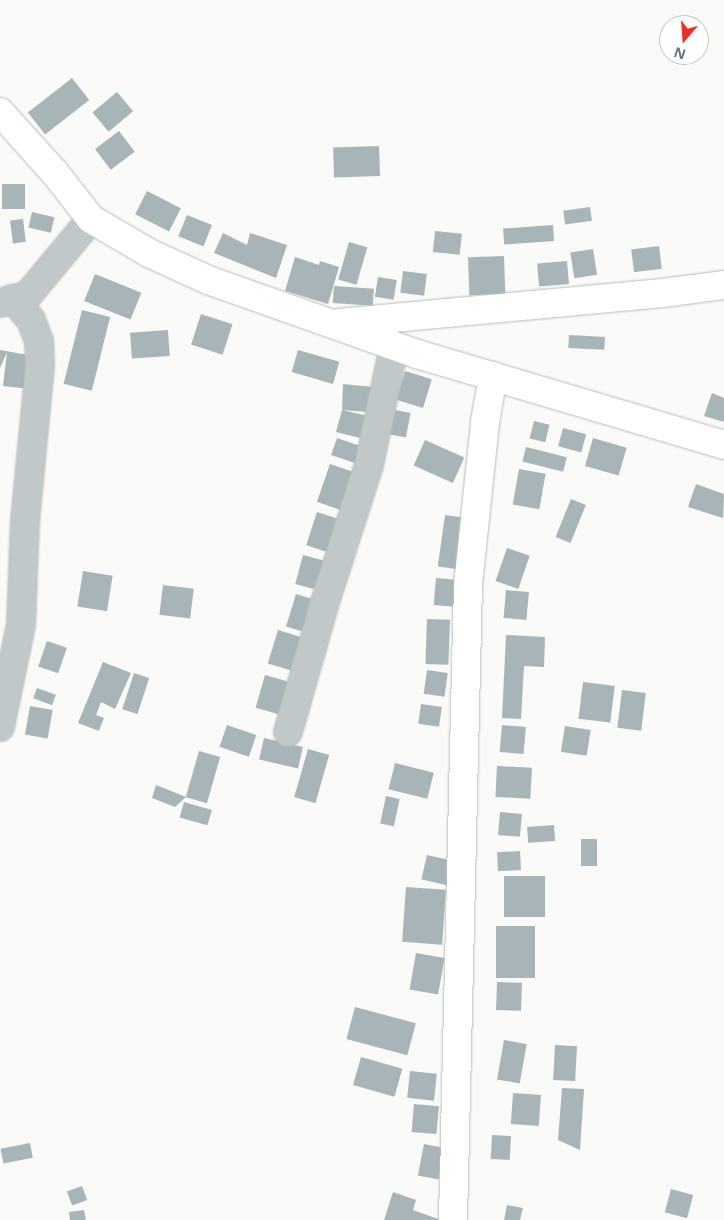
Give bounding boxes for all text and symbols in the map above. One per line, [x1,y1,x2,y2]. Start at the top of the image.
north arrow [659,15,709,65]
text: N [671,43,688,65]

